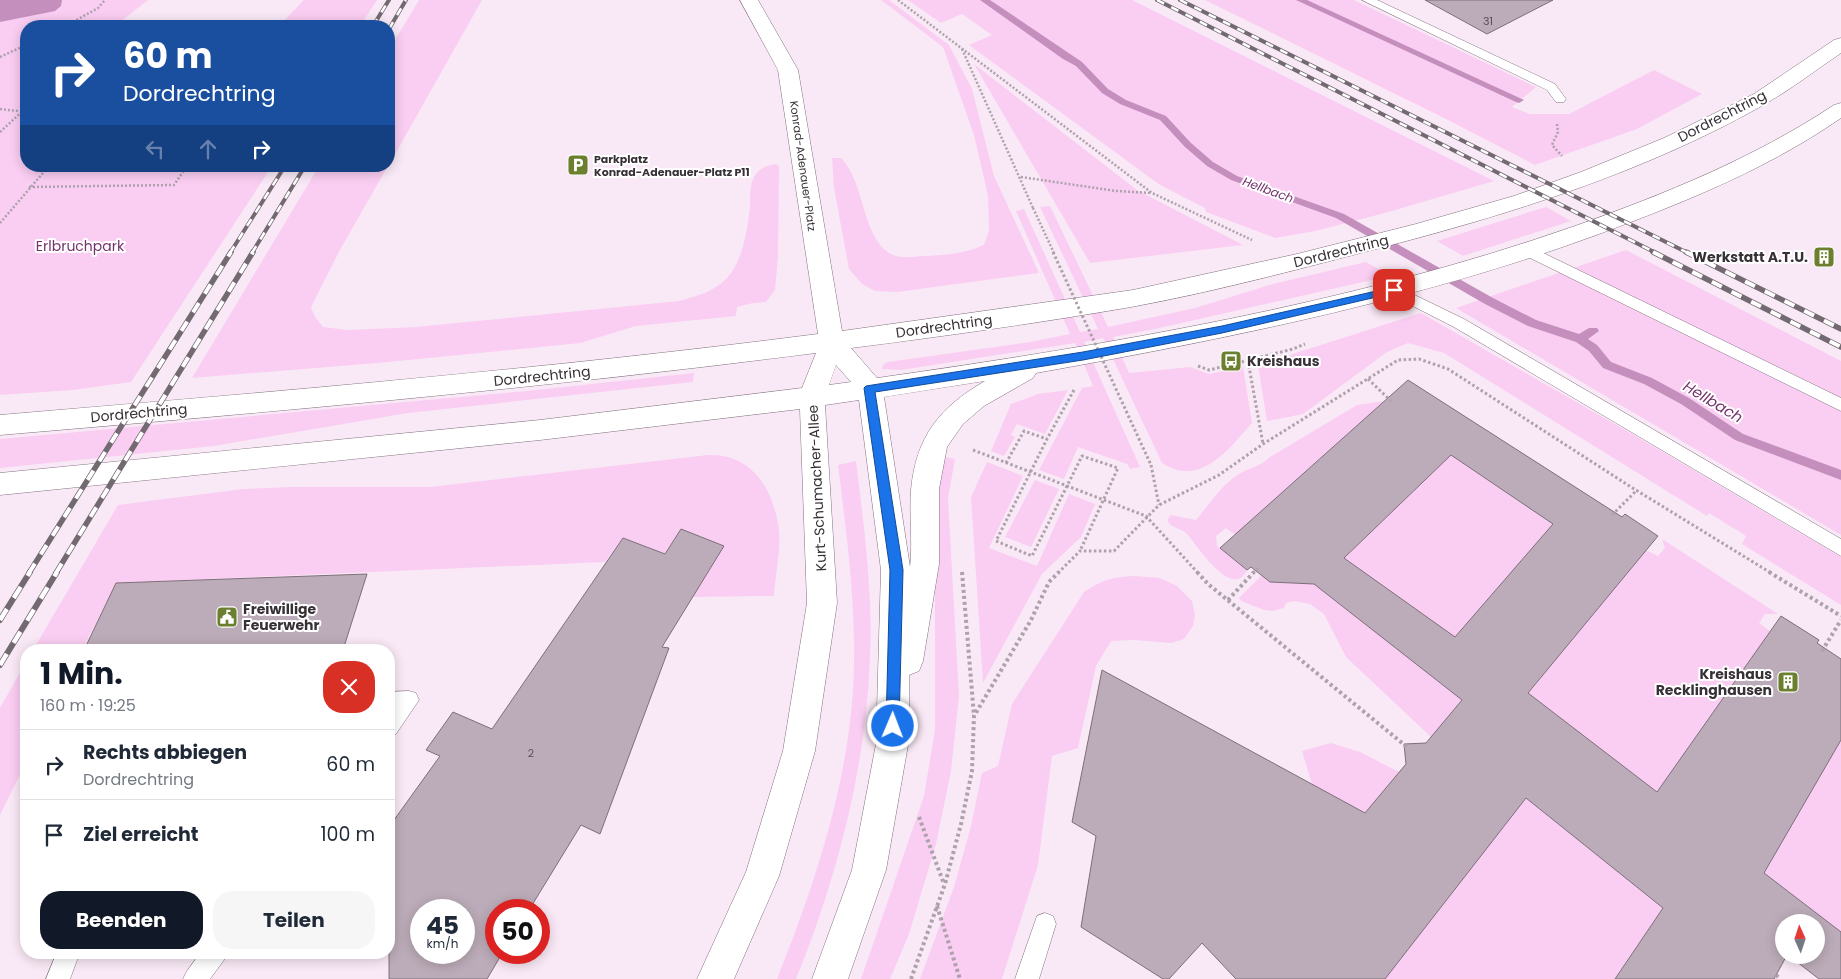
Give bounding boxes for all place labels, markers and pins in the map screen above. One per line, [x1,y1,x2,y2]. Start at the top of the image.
place label: Parkplatz Konrad-Adenauer-Platz P11 [594,151,750,180]
parking icon: Parkplatz Konrad-Adenauer-Platz P11 [566,153,590,177]
building icon: Werkstatt A.T.U. [1812,245,1836,269]
place label: Werkstatt A.T.U. [1692,247,1808,267]
pin [1373,269,1415,311]
bus stop icon: Kreishaus [1219,349,1243,373]
place label: Kreishaus [1247,351,1320,371]
place label: Freiwillige Feuerwehr [243,599,320,635]
public building icon: Freiwillige Feuerwehr [215,605,239,629]
place label: Kreishaus Recklinghausen [1656,664,1772,700]
building icon: Kreishaus Recklinghausen [1776,670,1800,694]

